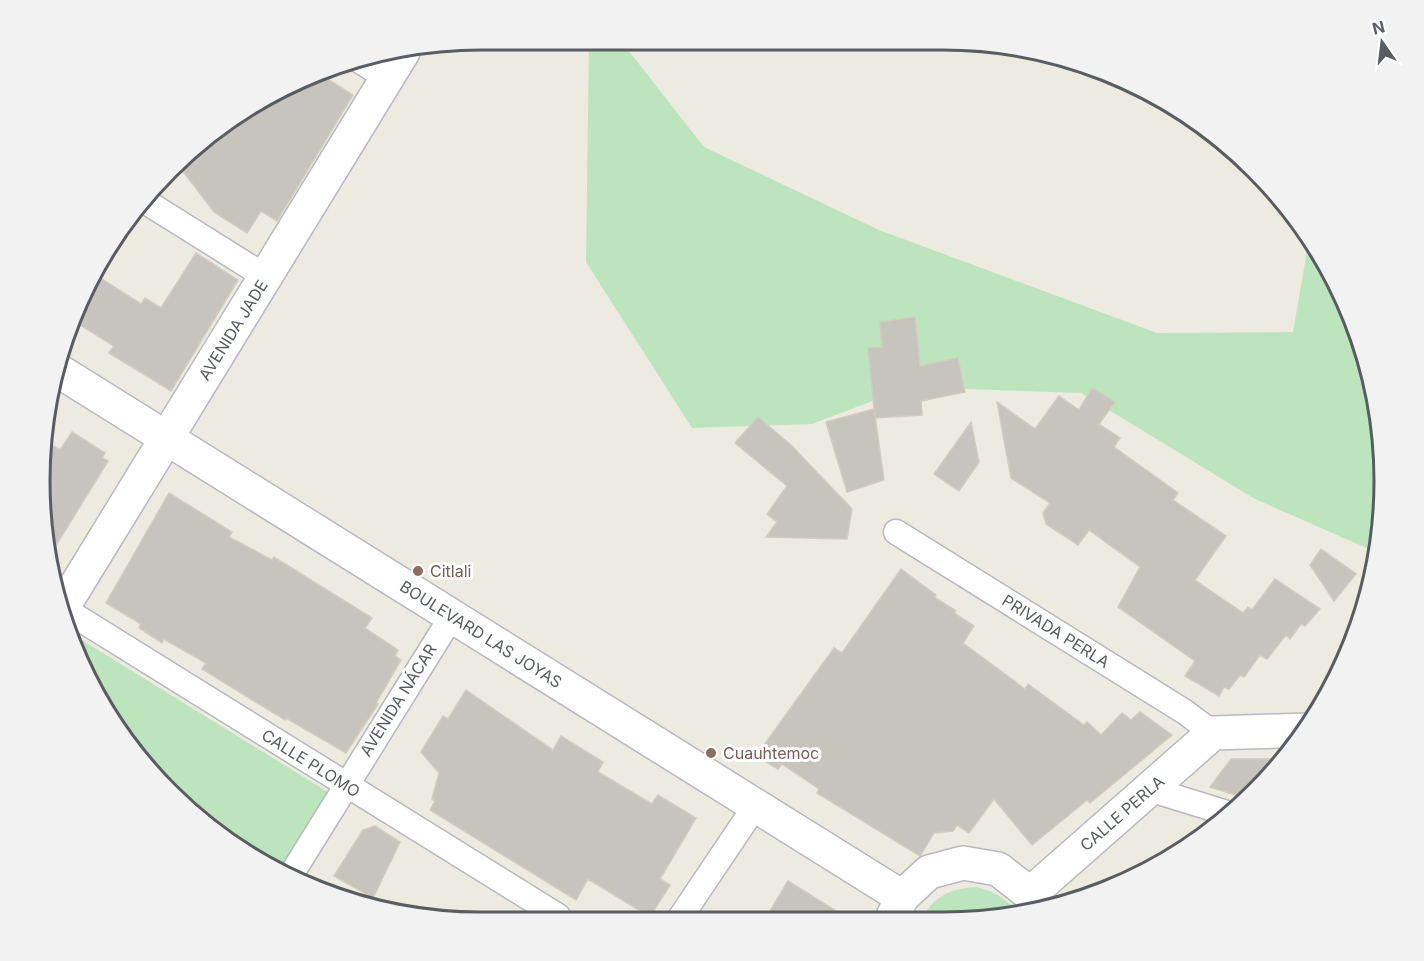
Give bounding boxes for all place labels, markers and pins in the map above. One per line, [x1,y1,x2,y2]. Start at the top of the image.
place label: Citlali [430,561,471,581]
marker: Citlali [411,564,425,578]
place label: Cuauhtemoc [723,743,819,763]
marker: Cuauhtemoc [704,746,718,760]

